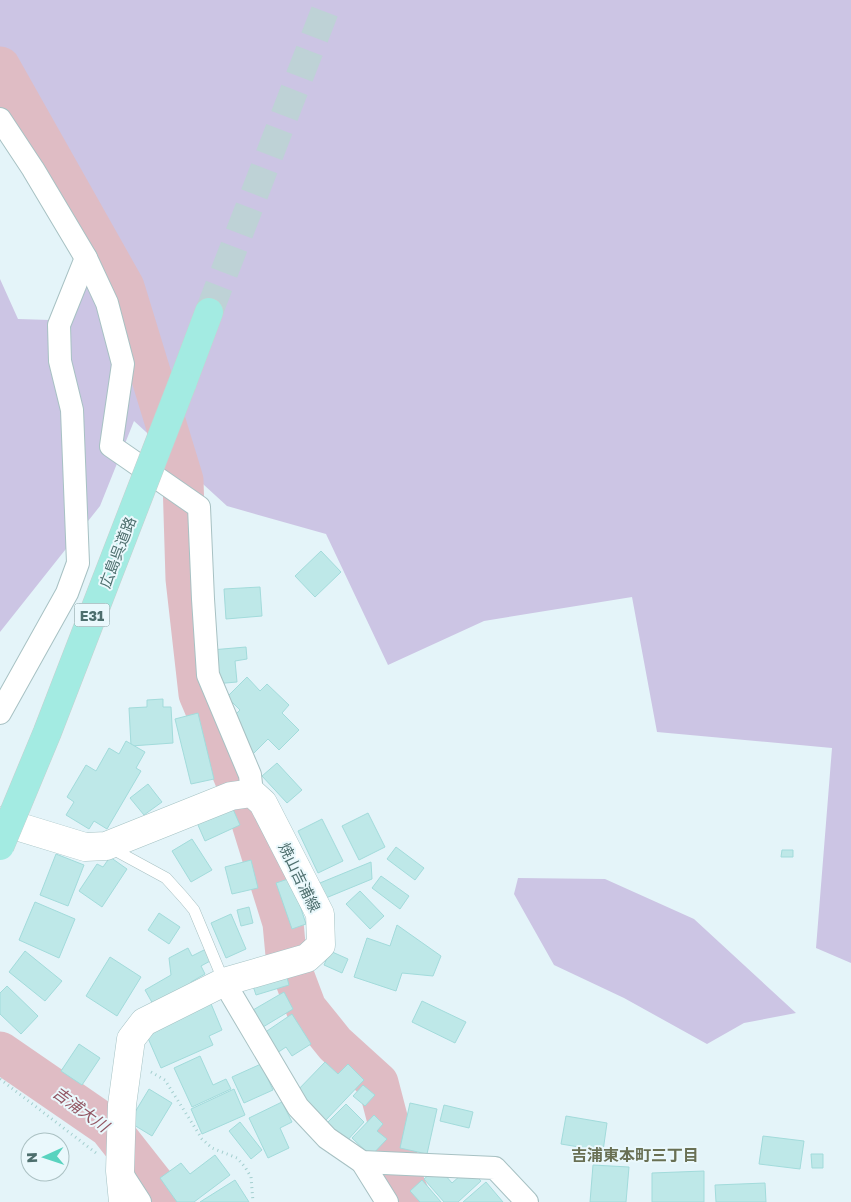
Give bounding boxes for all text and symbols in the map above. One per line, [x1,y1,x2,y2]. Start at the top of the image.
street label: 広島呉道路 [95,514,139,590]
road number: E31 [74,604,110,626]
street label: 焼山吉浦線 [275,839,325,915]
water label: 吉浦大川 [49,1082,114,1137]
north arrow [20,1132,70,1182]
district label: 吉浦東本町三丁目 [571,1145,699,1165]
text: N [23,1152,40,1163]

